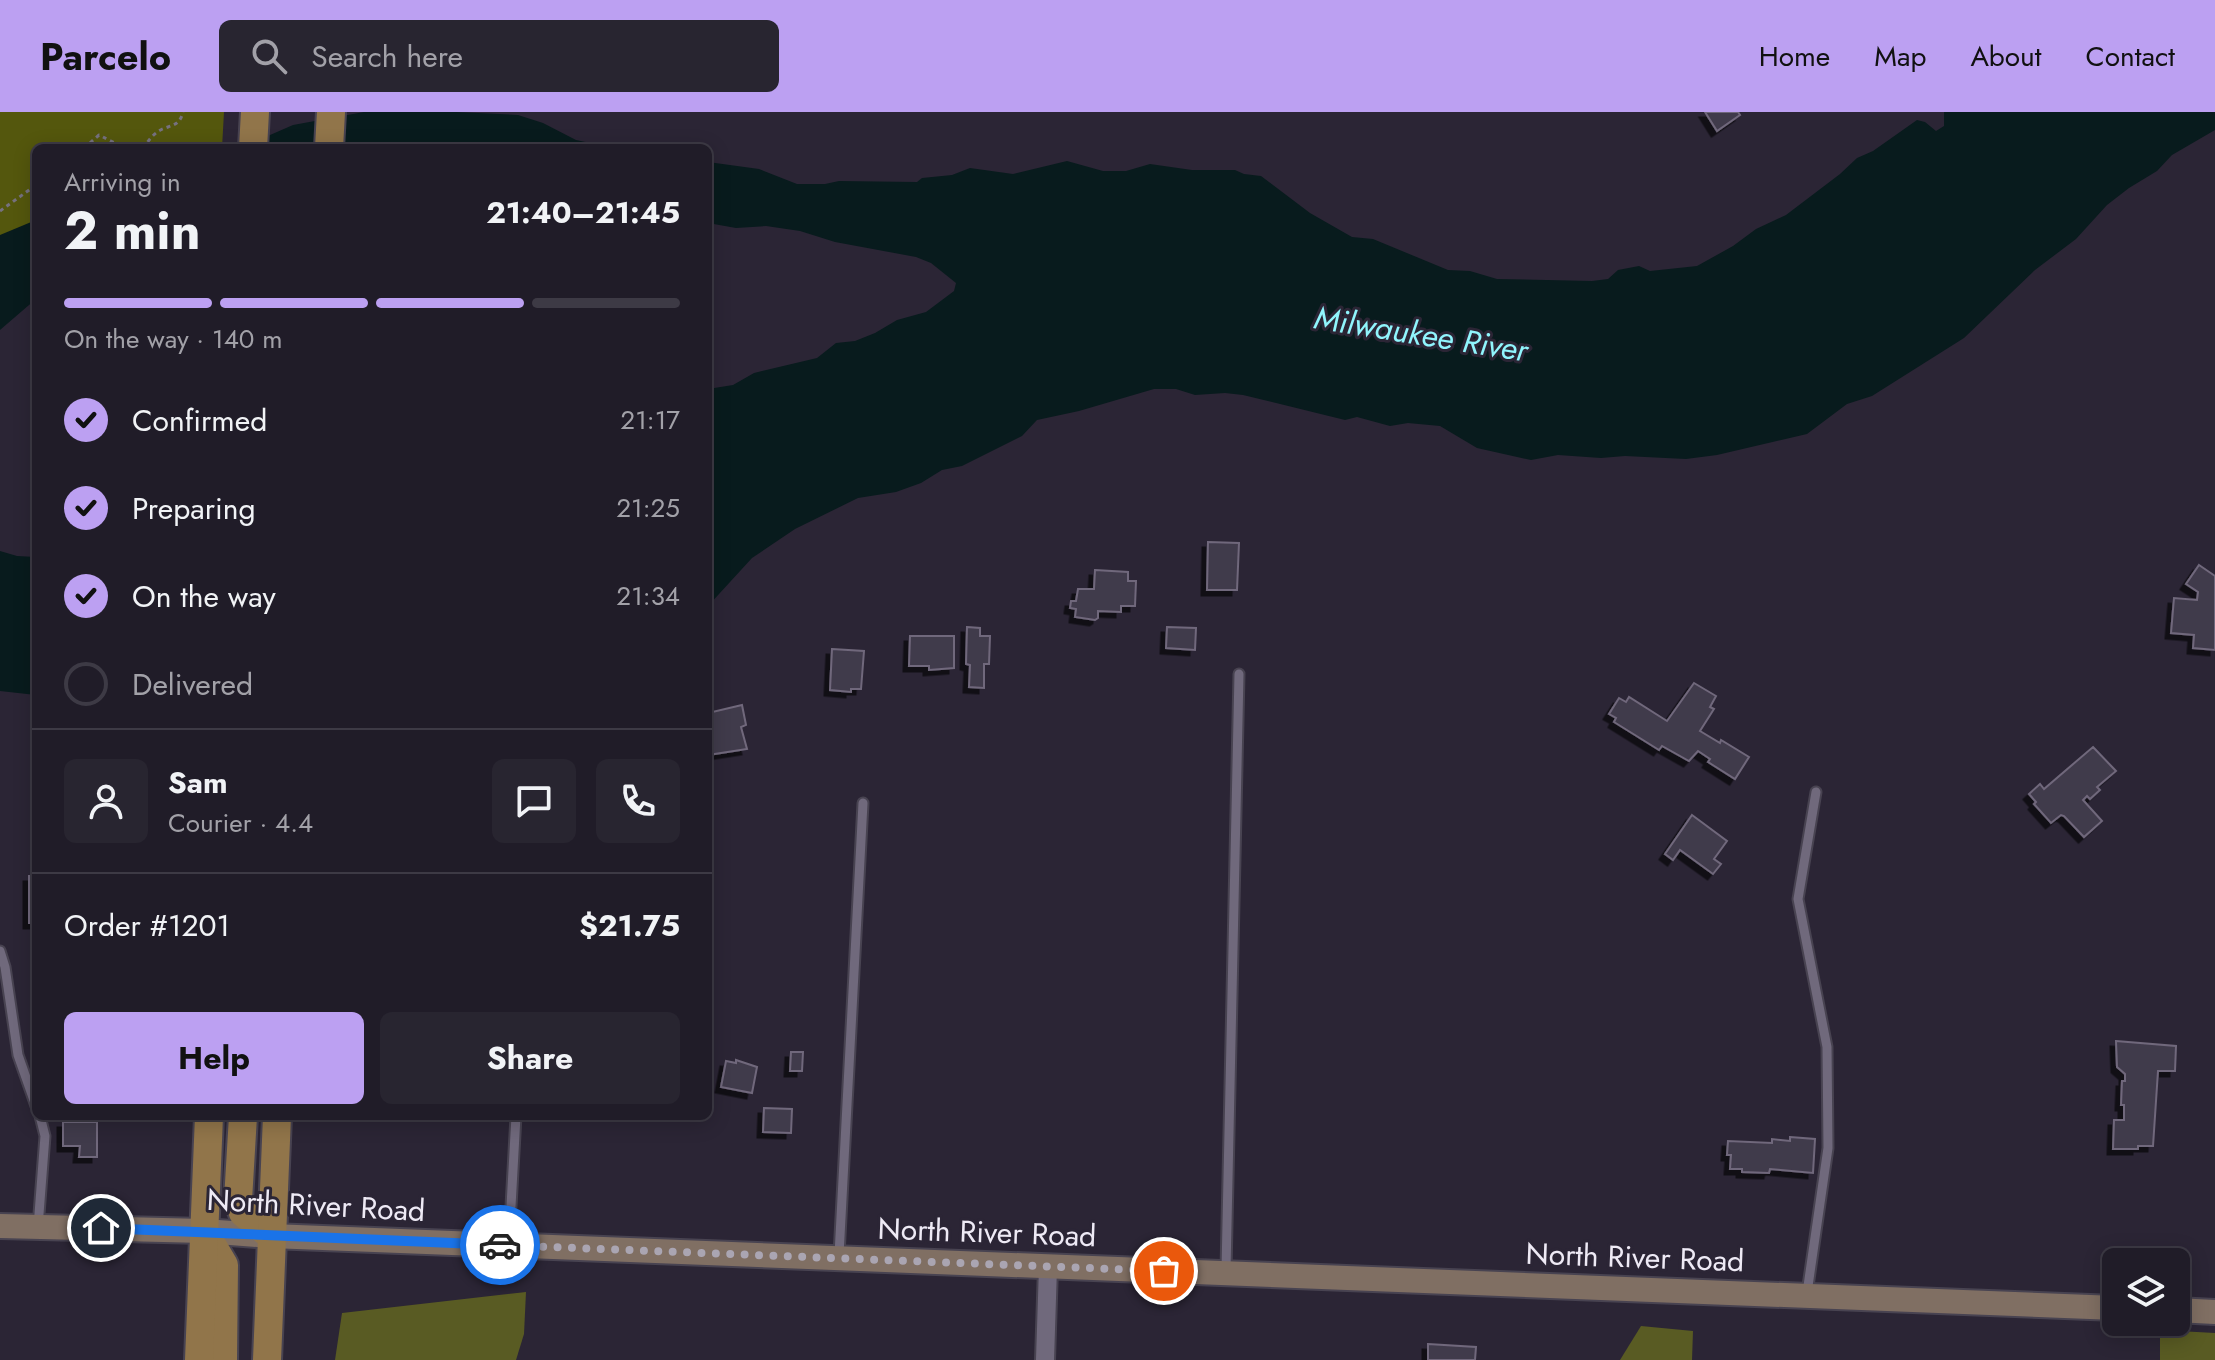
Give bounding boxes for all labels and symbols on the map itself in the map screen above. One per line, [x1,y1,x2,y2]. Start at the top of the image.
water label: Milwaukee River [1311,294,1533,374]
street label: North River Road [206,1178,426,1232]
pin [67,1194,135,1262]
courier [460,1205,540,1285]
street label: North River Road [877,1207,1097,1257]
street label: North River Road [1525,1232,1745,1282]
pin [1130,1237,1198,1305]

